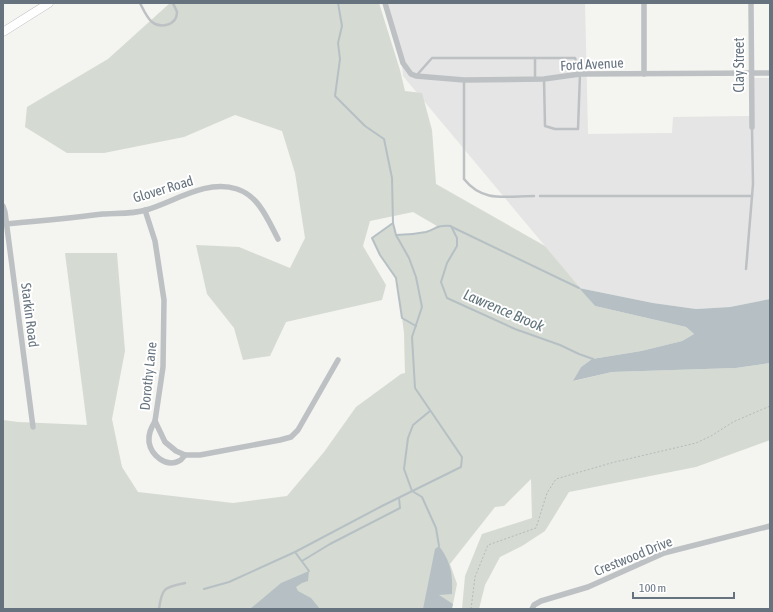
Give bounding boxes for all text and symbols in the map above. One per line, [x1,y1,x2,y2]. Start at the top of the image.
street label: Clay Street [731,38,747,92]
street label: Ford Avenue [560,54,624,74]
street label: Glover Road [131,172,195,206]
street label: Starkin Road [18,282,42,348]
water label: Lawrence Brook [461,285,547,335]
street label: Dorothy Lane [136,341,160,411]
street label: Crestwood Drive [592,533,674,579]
scale bar [633,574,734,600]
text: 100 m [639,581,666,595]

